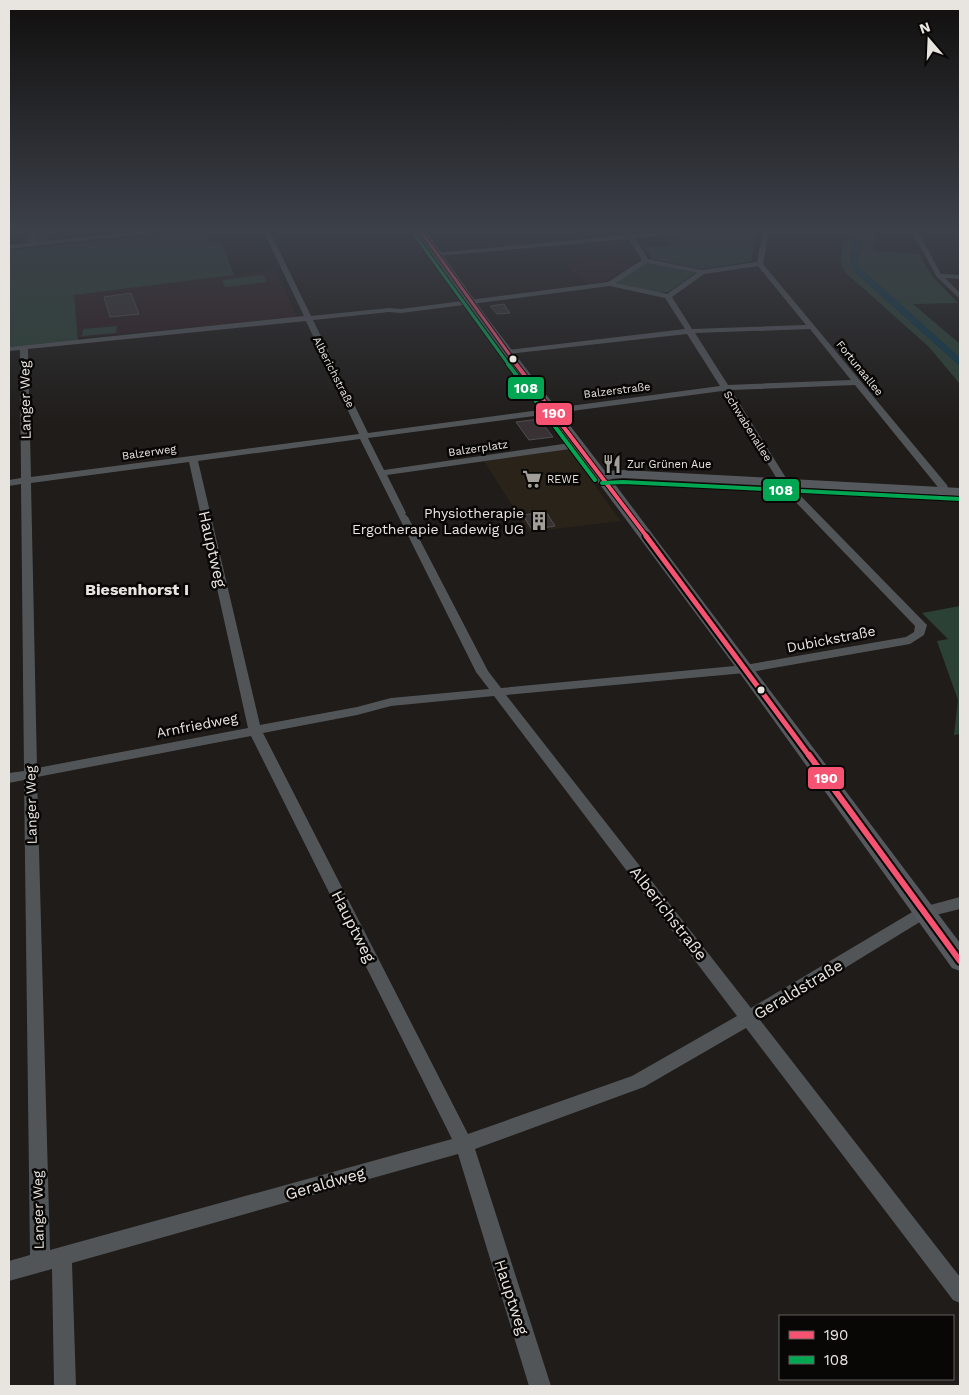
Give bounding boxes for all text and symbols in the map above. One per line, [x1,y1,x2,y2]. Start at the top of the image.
north arrow [904,15,954,65]
text: N [917,18,932,37]
street label: Alberichstraße [310,334,357,410]
street label: Fortunaallee [833,338,886,398]
unlabelled marker [508,354,518,364]
street label: Langer Weg [16,360,34,440]
line badge: 108 [507,376,545,400]
text: 108 [514,380,538,396]
street label: Balzerstraße [583,380,651,401]
street label: Schwabenallee [721,389,775,464]
line badge: 190 [535,402,573,426]
text: 190 [542,405,566,421]
street label: Balzerplatz [447,438,509,459]
street label: Balzerweg [121,442,177,463]
restaurant icon: Zur Grünen Aue [601,453,623,475]
place label: Zur Grünen Aue [627,458,711,471]
supermarket icon: REWE [521,468,543,490]
place label: REWE [547,473,579,486]
line badge: 108 [762,478,800,502]
text: 108 [769,482,793,498]
place label: Physiotherapie Ergotherapie Ladewig UG [352,505,524,537]
street label: Hauptweg [194,509,231,590]
building icon: Physiotherapie Ergotherapie Ladewig UG [528,510,550,532]
district label: Biesenhorst I [85,580,189,599]
street label: Dubickstraße [785,623,877,655]
unlabelled marker [756,685,766,695]
street label: Arnfriedweg [155,709,239,741]
street label: Langer Weg [22,765,40,845]
line badge: 190 [807,766,845,790]
text: 190 [814,770,838,786]
street label: Alberichstraße [626,863,711,964]
street label: Hauptweg [327,887,380,966]
street label: Geraldstraße [750,955,846,1024]
street label: Geraldweg [283,1163,368,1204]
street label: Langer Weg [29,1170,47,1250]
street label: Hauptweg [490,1257,533,1338]
legend [779,1315,954,1380]
text: 190 [824,1326,848,1344]
text: 108 [824,1351,848,1369]

